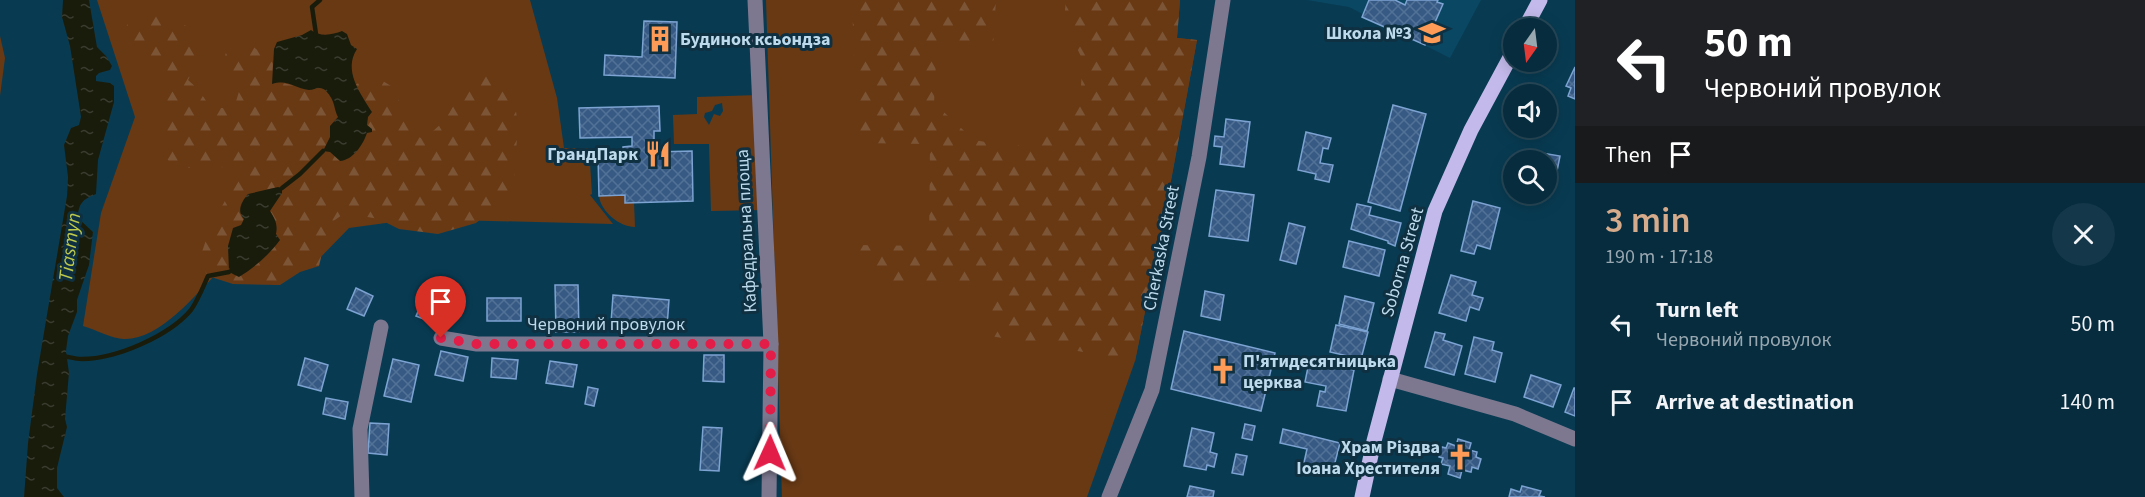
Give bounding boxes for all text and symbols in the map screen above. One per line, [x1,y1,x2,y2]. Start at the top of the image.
text: 50 m [1704,13,1793,73]
school or university icon: Школа №3 [1417,18,1447,48]
north arrow [1503,18,1557,72]
map controls [1503,18,1557,204]
place label: Школа №3 [1326,21,1412,46]
building icon: Будинок ксьондза [645,24,675,54]
icon: left [1605,24,1683,102]
place label: Будинок ксьондза [680,27,831,52]
text: Червоний провулок [1704,69,1941,108]
button: sound [1503,84,1557,138]
icon: arrive [1664,138,1697,171]
restaurant icon: ГрандПарк [643,139,673,169]
text: Then [1605,139,1652,171]
place label: ГрандПарк [547,142,638,167]
street label: Кафедральна площа [730,149,763,313]
button: search [1503,150,1557,204]
street label: Cherkaska Street [1137,183,1186,313]
text: 3 min [1605,195,1691,246]
button: close [2052,203,2115,266]
street label: Soborna Street [1375,204,1430,320]
water label: Tiasmyn [52,211,88,283]
text: 190 m · 17:18 [1605,243,1713,271]
pin [415,276,466,338]
icon: arrive [424,285,457,318]
text: Turn left [1656,294,1738,326]
icon: left [1605,308,1638,341]
text: 50 m [2070,308,2115,340]
street label: Червоний провулок [527,312,685,337]
text: Червоний провулок [1656,326,1831,354]
place label: П'ятидесятницька церква [1243,349,1396,395]
church icon: П'ятидесятницька церква [1208,356,1238,386]
icon: arrive [1605,386,1638,419]
text: Arrive at destination [1656,386,1854,418]
text: 140 m [2060,386,2115,418]
position arrow [738,421,802,485]
place label: Храм Різдва Іоана Хрестителя [1296,435,1440,481]
church icon: Храм Різдва Іоана Хрестителя [1445,442,1475,472]

